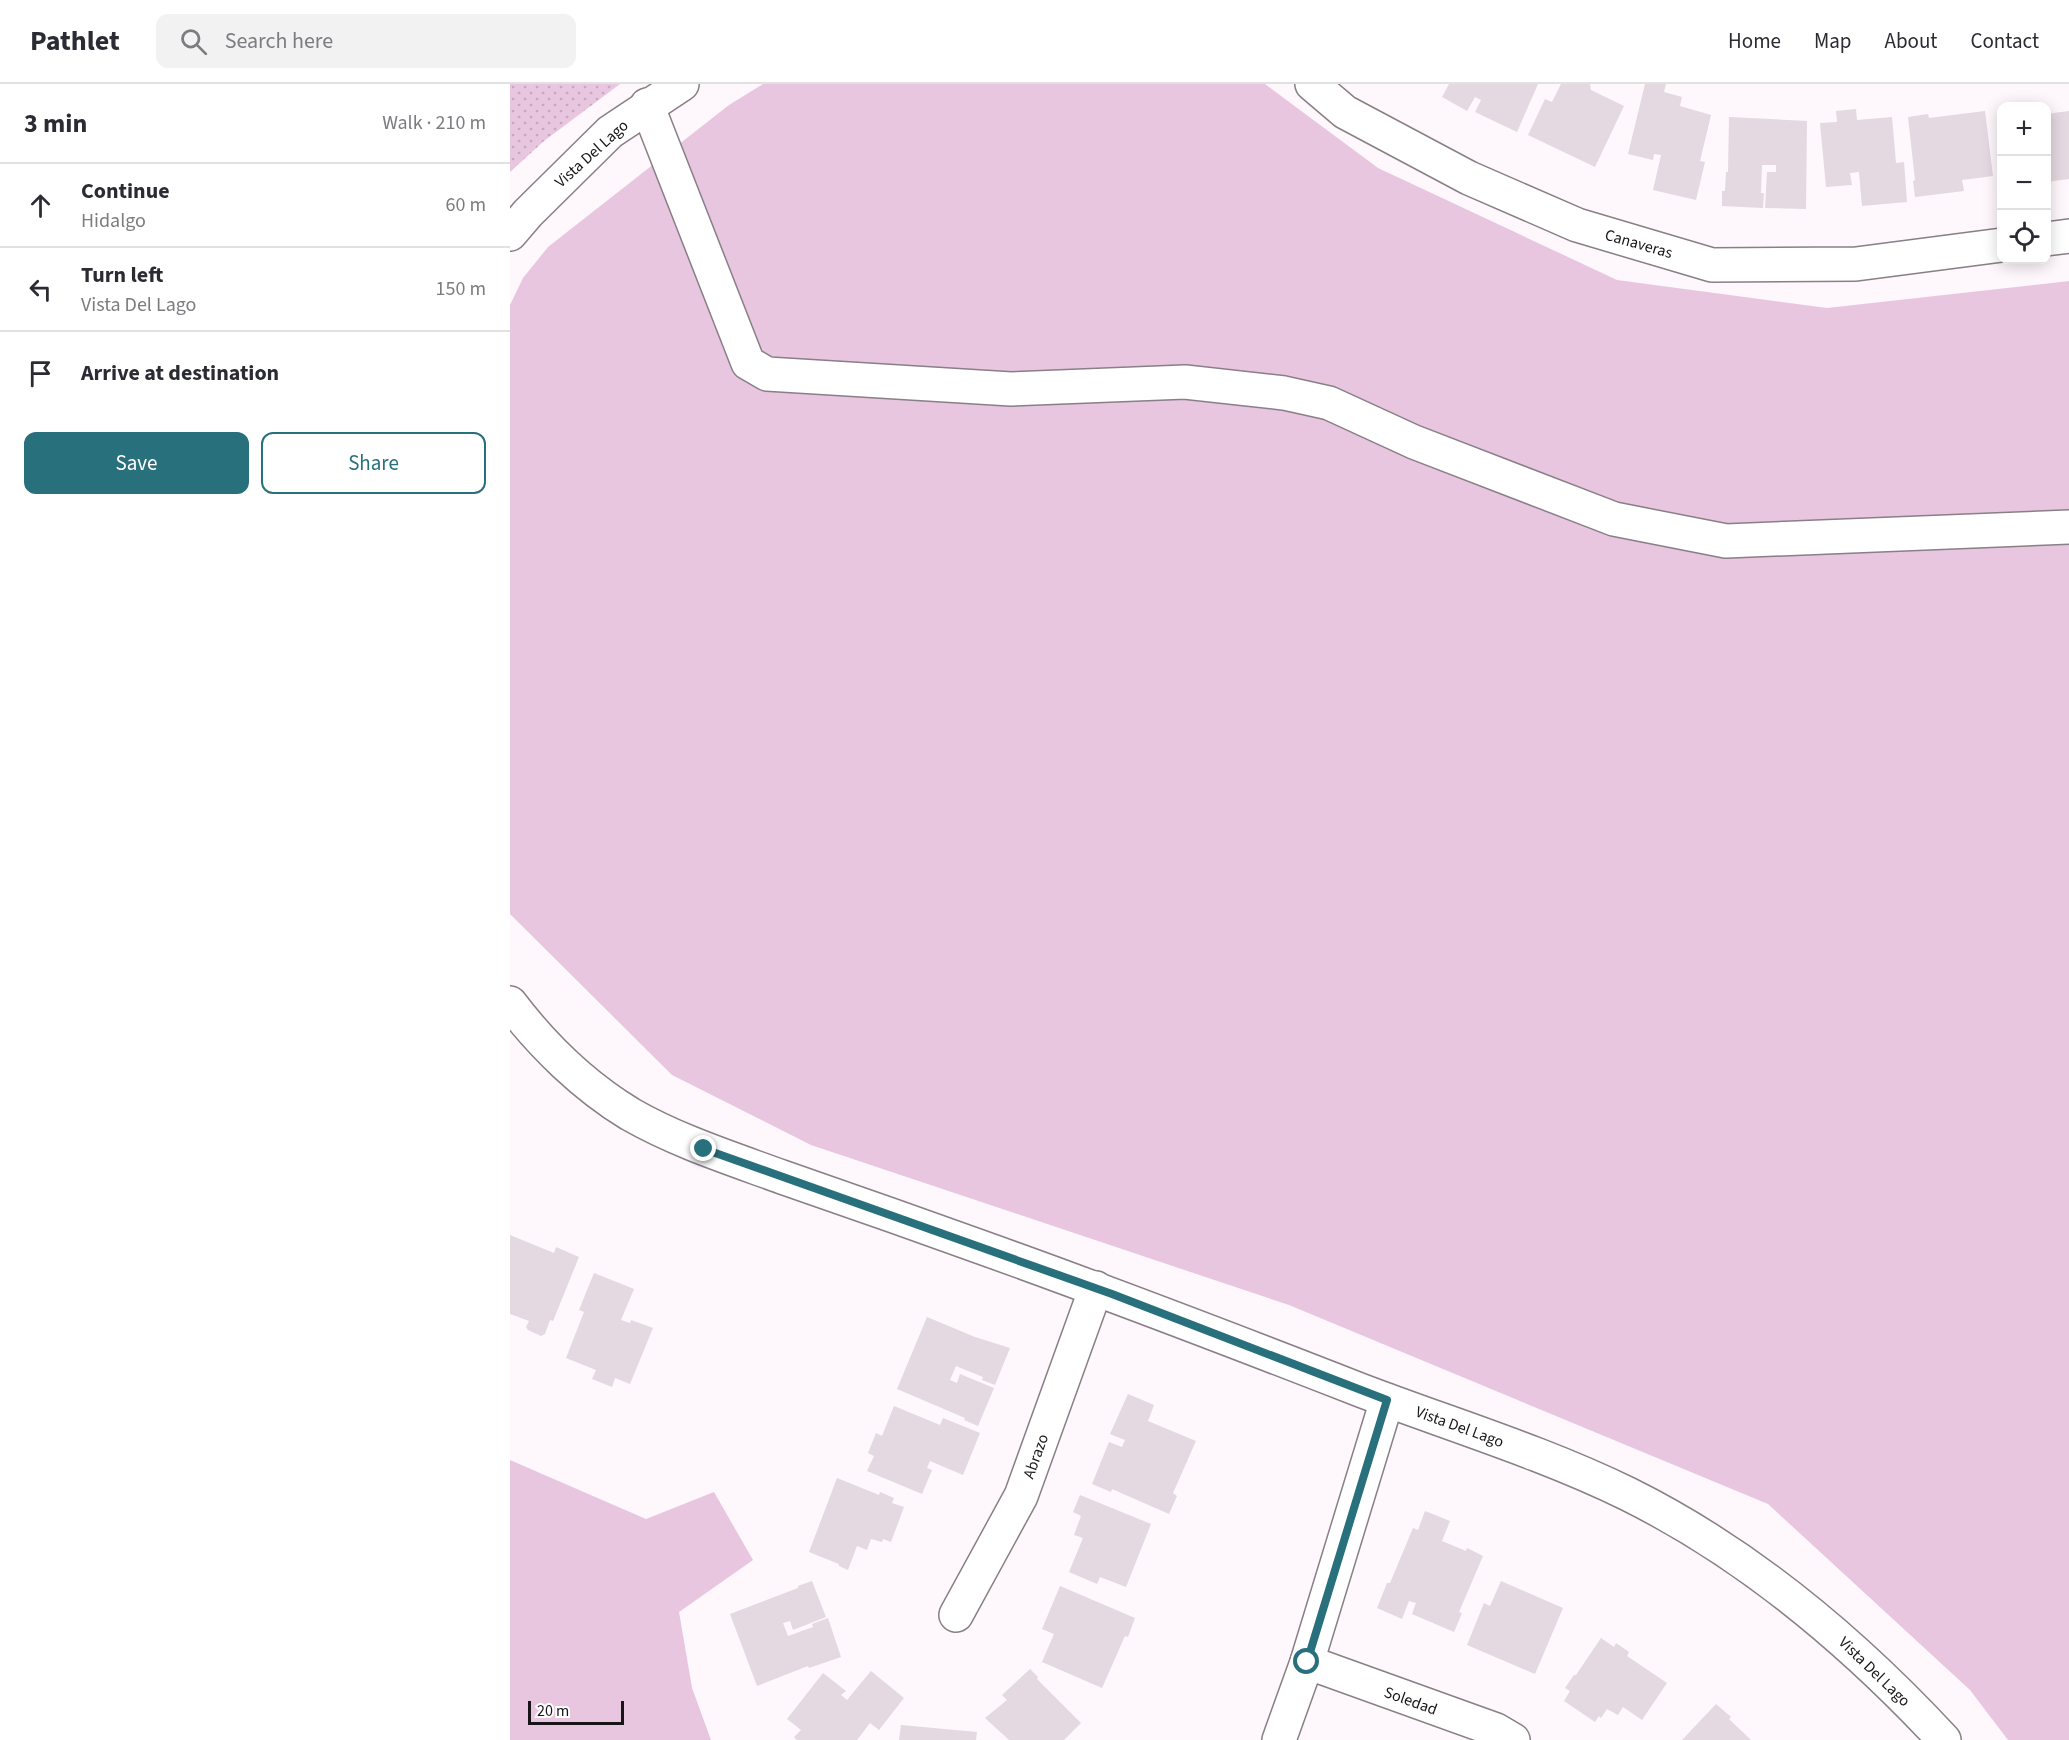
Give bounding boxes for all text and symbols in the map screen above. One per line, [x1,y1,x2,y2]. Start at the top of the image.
search box [156,14,576,68]
text: Pathlet [30,21,120,61]
icon: search [177,25,210,58]
text: Search here [225,25,333,57]
text: Home [1728,26,1781,56]
text: Map [1814,26,1852,56]
text: About [1885,26,1937,56]
text: Contact [1970,26,2039,56]
map controls [1997,102,2051,264]
button: + [1997,102,2051,156]
text: 3 min [24,105,87,142]
text: Walk · 210 m [382,109,486,137]
street label: Vista Del Lago [550,115,633,193]
button: − [1997,156,2051,210]
text: Continue [81,175,170,207]
icon: ahead [24,189,57,222]
text: 60 m [446,191,486,219]
text: Hidalgo [81,207,146,235]
button: locate [1997,210,2051,264]
street label: Canaveras [1602,224,1675,264]
text: Turn left [81,259,163,291]
icon: left [24,273,57,306]
text: 150 m [436,275,486,303]
text: Vista Del Lago [81,291,196,319]
icon: arrive [24,357,57,390]
text: Arrive at destination [81,357,279,389]
button: Save [24,432,249,494]
button: Share [261,432,486,494]
route end [690,1135,716,1161]
street label: Vista Del Lago [1413,1401,1507,1453]
street label: Abrazo [1018,1431,1054,1482]
street label: Vista Del Lago [1833,1632,1915,1712]
route start [1293,1648,1319,1674]
street label: Soledad [1381,1681,1440,1721]
scale bar [528,1698,624,1726]
text: 20 m [537,1700,569,1722]

